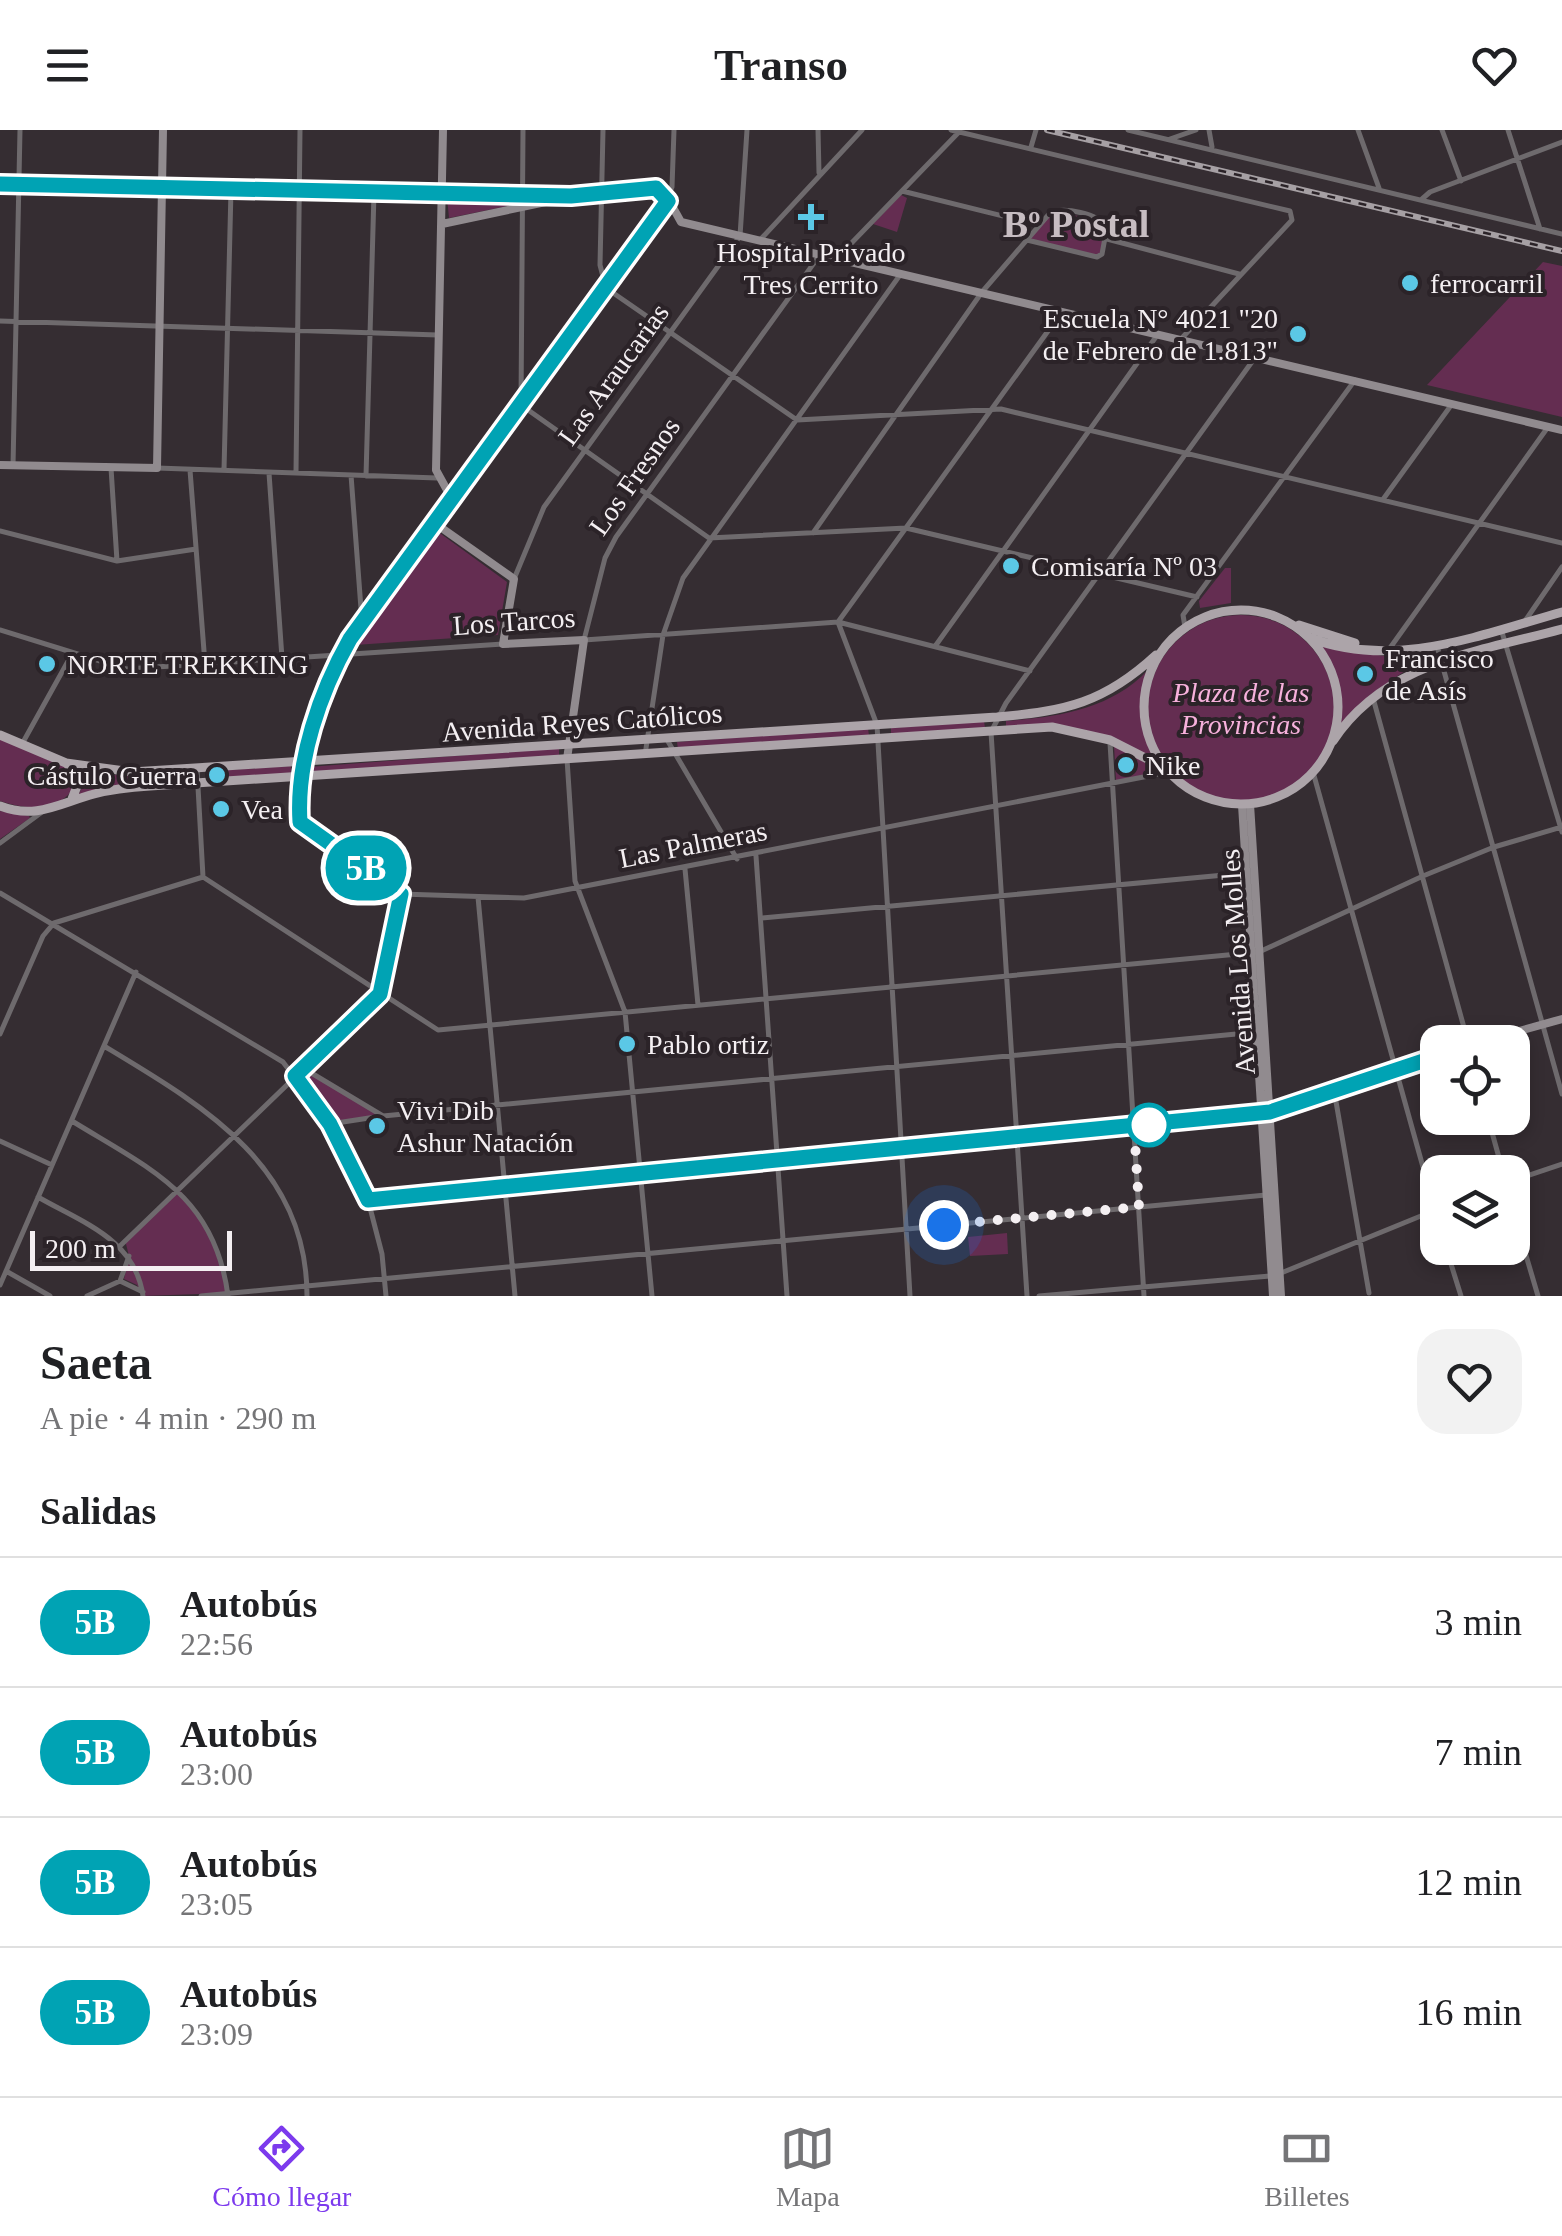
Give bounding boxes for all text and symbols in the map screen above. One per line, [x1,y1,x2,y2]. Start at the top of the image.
icon: menu [40,38,95,93]
icon: heart [1467,38,1522,93]
text: Transo [714,40,848,90]
district label: Bº Postal [1003,203,1149,245]
marker: Hospital Privado Tres Cerrito [798,204,824,230]
place label: Hospital Privado Tres Cerrito [717,237,906,300]
place label: ferrocarril [1430,268,1544,299]
marker: ferrocarril [1399,272,1421,294]
street label: Las Araucarias [552,298,675,451]
place label: Escuela N° 4021 "20 de Febrero de 1.813" [1043,303,1278,366]
marker: Escuela N° 4021 "20 de Febrero de 1.813" [1287,323,1309,345]
street label: Los Fresnos [583,412,686,541]
place label: Comisaría Nº 03 [1031,551,1217,582]
marker: Comisaría Nº 03 [1000,555,1022,577]
street label: Los Tarcos [452,602,576,641]
place label: Francisco de Asís [1385,643,1494,706]
place label: NORTE TREKKING [67,649,308,680]
marker: NORTE TREKKING [36,653,58,675]
marker: Francisco de Asís [1354,663,1376,685]
park label: Plaza de las Provincias [1172,677,1310,740]
street label: Avenida Reyes Católicos [441,697,723,748]
place label: Nike [1146,750,1200,781]
marker: Nike [1115,754,1137,776]
place label: Cástulo Guerra [27,760,198,791]
marker: Cástulo Guerra [206,764,228,786]
place label: Vea [241,794,284,825]
marker: Vea [210,798,232,820]
street label: Las Palmeras [616,815,770,874]
line badge: 5B [321,836,411,900]
street label: Avenida Los Molles [1214,848,1261,1076]
text: 5B [346,849,386,888]
map controls [1420,1025,1530,1265]
button: locate [1420,1025,1530,1135]
place label: Pablo ortiz [647,1029,769,1060]
marker: Pablo ortiz [616,1033,638,1055]
place label: Vivi Dib Ashur Natación [397,1095,574,1158]
unlabelled marker [1128,1104,1170,1146]
marker: Vivi Dib Ashur Natación [366,1115,388,1137]
button: layers [1420,1155,1530,1265]
your location [919,1200,969,1250]
scale bar [30,1226,232,1270]
text: 200 m [45,1233,116,1264]
button: heart [1417,1329,1522,1434]
text: Saeta [40,1336,152,1389]
text: A pie · 4 min · 290 m [40,1400,316,1436]
text: Salidas [40,1490,156,1532]
text: Autobús [180,1583,317,1625]
text: 3 min [1434,1601,1522,1643]
text: 5B [75,1603,115,1642]
text: 22:56 [180,1626,253,1662]
text: Autobús [180,1713,317,1755]
text: 7 min [1434,1731,1522,1773]
text: 5B [75,1733,115,1772]
text: 23:00 [180,1756,253,1792]
text: Autobús [180,1843,317,1885]
text: 12 min [1415,1861,1522,1903]
text: 5B [75,1863,115,1902]
text: 23:05 [180,1886,253,1922]
text: Autobús [180,1973,317,2015]
text: 16 min [1415,1991,1522,2033]
text: 5B [75,1993,115,2032]
text: 23:09 [180,2016,253,2052]
tab: Cómo llegar [212,2121,351,2213]
tab: Mapa [776,2121,840,2213]
tab: Billetes [1264,2121,1350,2213]

